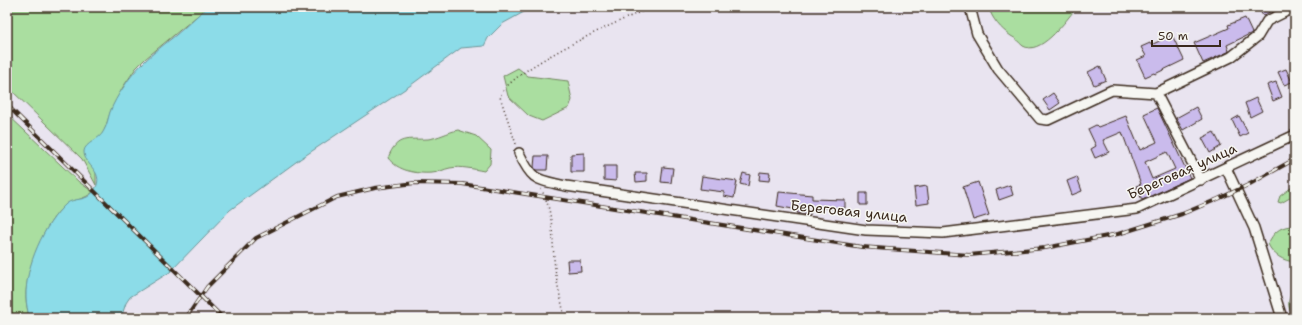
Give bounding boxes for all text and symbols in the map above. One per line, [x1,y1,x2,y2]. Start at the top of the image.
scale bar [1152,22,1220,48]
text: 50 m [1158,28,1188,44]
street label: Береговая улица [1125,139,1240,203]
street label: Береговая улица [790,196,909,226]

